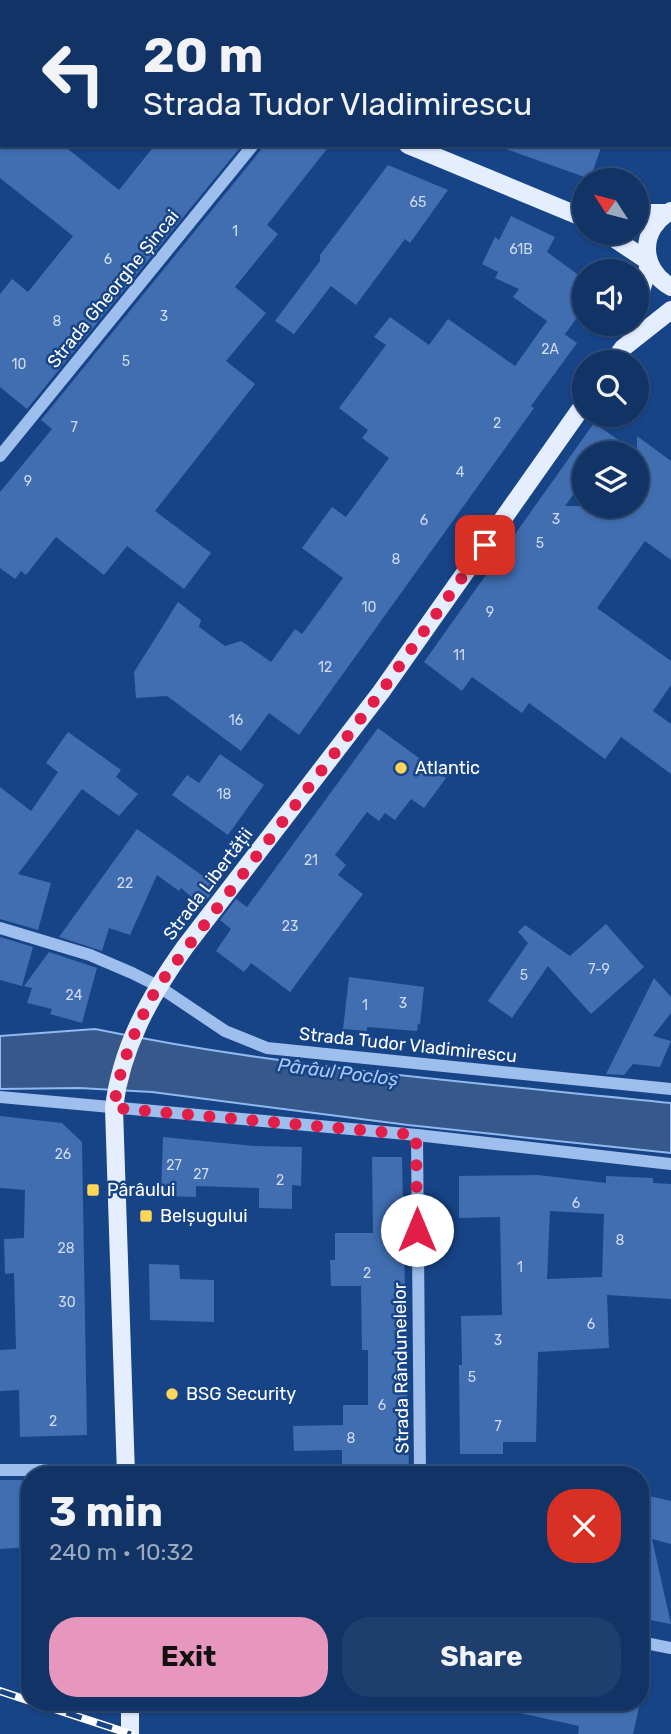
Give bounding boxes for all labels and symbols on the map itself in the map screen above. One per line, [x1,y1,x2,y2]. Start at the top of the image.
north arrow [572,168,649,245]
house number: 65 [410,194,426,211]
street label: Strada Gheorghe Șincai [42,205,184,373]
house number: 1 [232,223,238,240]
house number: 61B [509,241,533,258]
house number: 6 [104,251,112,268]
house number: 3 [160,308,168,325]
house number: 8 [53,313,62,330]
house number: 2A [541,341,559,358]
house number: 5 [122,353,130,370]
house number: 10 [12,356,27,373]
house number: 2 [493,415,501,432]
house number: 7 [70,419,78,436]
house number: 4 [456,464,465,481]
house number: 9 [24,473,32,490]
house number: 3 [552,511,560,528]
house number: 6 [420,512,428,529]
pin [455,515,515,575]
house number: 5 [536,535,544,552]
house number: 8 [392,551,401,568]
house number: 10 [362,599,377,616]
house number: 9 [486,604,494,621]
house number: 11 [453,647,465,664]
house number: 12 [318,659,332,676]
house number: 16 [229,712,243,729]
place label: Atlantic [415,757,480,779]
marker: Atlantic [393,760,409,776]
house number: 18 [217,786,232,803]
street label: Strada Libertății [159,824,257,944]
house number: 21 [304,852,318,869]
house number: 22 [117,875,133,892]
house number: 23 [282,918,298,935]
house number: 7-9 [588,961,610,978]
house number: 5 [520,967,528,984]
house number: 24 [66,987,83,1004]
house number: 3 [399,995,407,1012]
house number: 1 [362,997,368,1014]
street label: Strada Tudor Vladimirescu [298,1023,518,1067]
water label: Pârâul Pocloș [276,1053,400,1091]
house number: 26 [55,1146,71,1163]
house number: 27 [166,1157,182,1174]
house number: 27 [193,1166,209,1183]
house number: 2 [276,1172,284,1189]
place label: Pârâului [107,1179,175,1201]
marker: Pârâului [85,1182,101,1198]
position arrow [380,1193,454,1267]
house number: 6 [572,1195,580,1212]
place label: Belșugului [160,1205,248,1227]
marker: Belșugului [138,1208,154,1224]
house number: 8 [616,1232,625,1249]
house number: 28 [57,1240,75,1257]
house number: 1 [517,1259,523,1276]
house number: 2 [363,1265,371,1282]
street label: Strada Rândunelelor [389,1282,413,1454]
house number: 30 [58,1294,76,1311]
house number: 6 [587,1316,595,1333]
house number: 3 [494,1332,502,1349]
house number: 5 [468,1369,476,1386]
place label: BSG Security [186,1383,296,1405]
marker: BSG Security [164,1386,180,1402]
house number: 6 [378,1397,386,1414]
house number: 2 [49,1413,57,1430]
house number: 7 [494,1418,502,1435]
house number: 8 [347,1430,356,1447]

